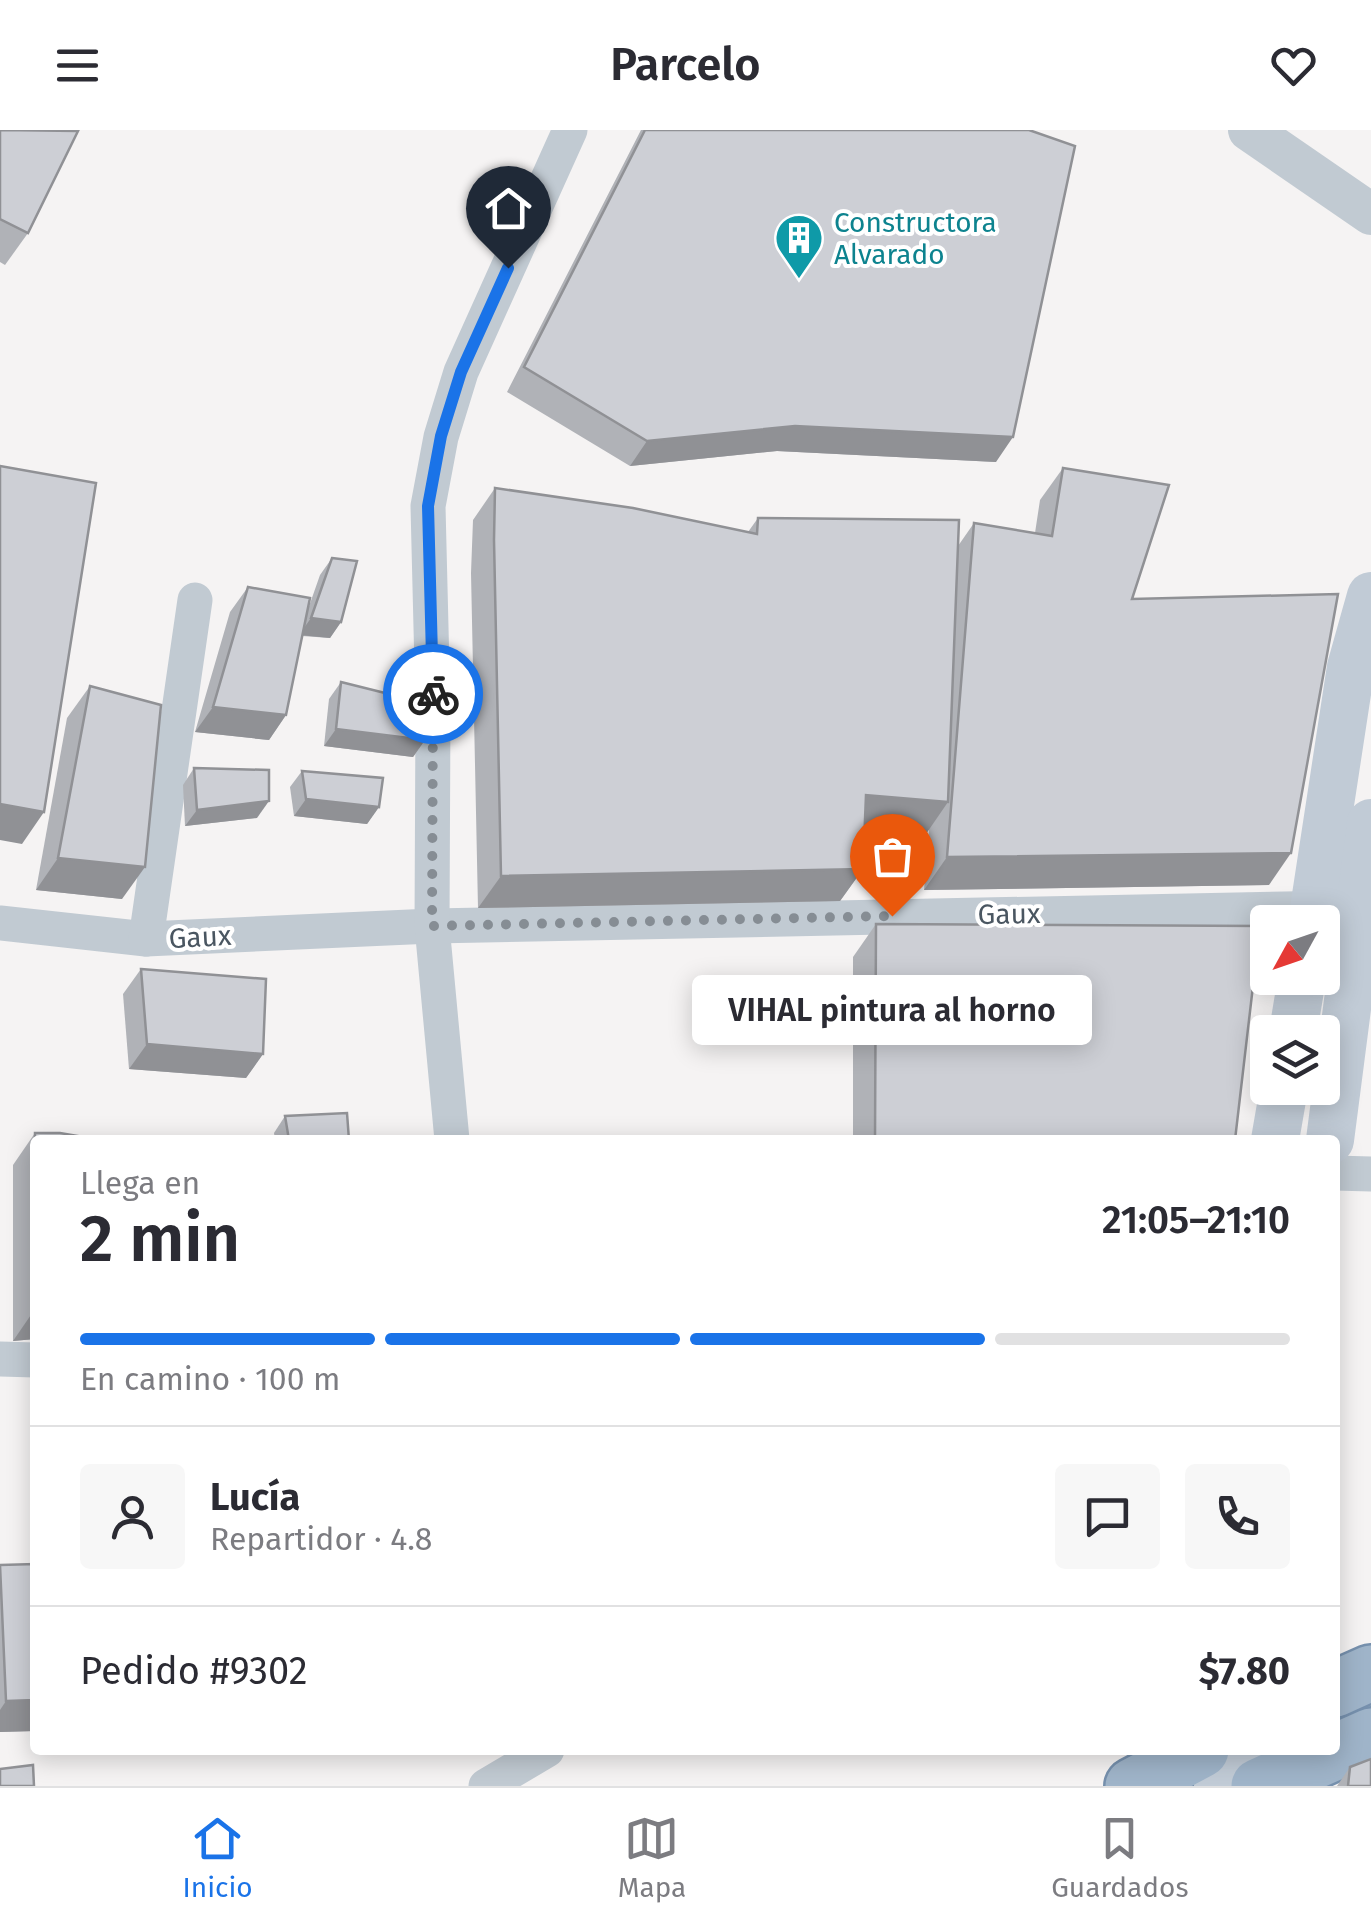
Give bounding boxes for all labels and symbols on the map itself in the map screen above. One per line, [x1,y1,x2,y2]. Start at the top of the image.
pin [466,166,551,269]
place label: Constructora Alvarado [834,206,997,271]
building icon: Constructora Alvarado [773,212,825,280]
courier [383,644,483,744]
pin [850,814,935,917]
street label: Gaux [977,897,1041,931]
north arrow [1250,905,1340,995]
street label: Gaux [168,919,233,955]
callout: VIHAL pintura al horno [692,976,1092,1046]

